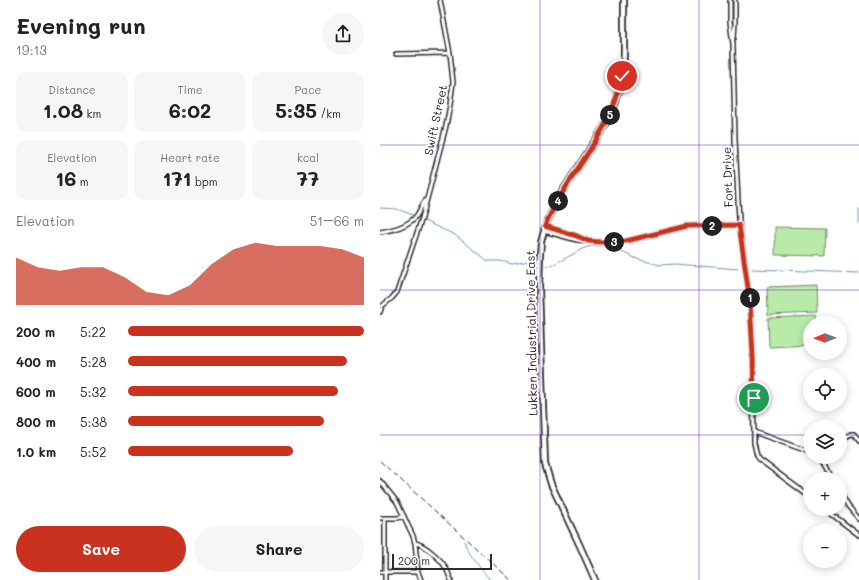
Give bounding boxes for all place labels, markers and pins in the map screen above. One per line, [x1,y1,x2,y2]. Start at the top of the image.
pin [605,59,639,93]
pin: 5 [600,105,620,125]
pin: 4 [548,191,568,211]
pin: 2 [702,216,722,236]
pin: 3 [604,232,624,252]
pin: 1 [740,288,760,308]
pin [737,381,771,415]

